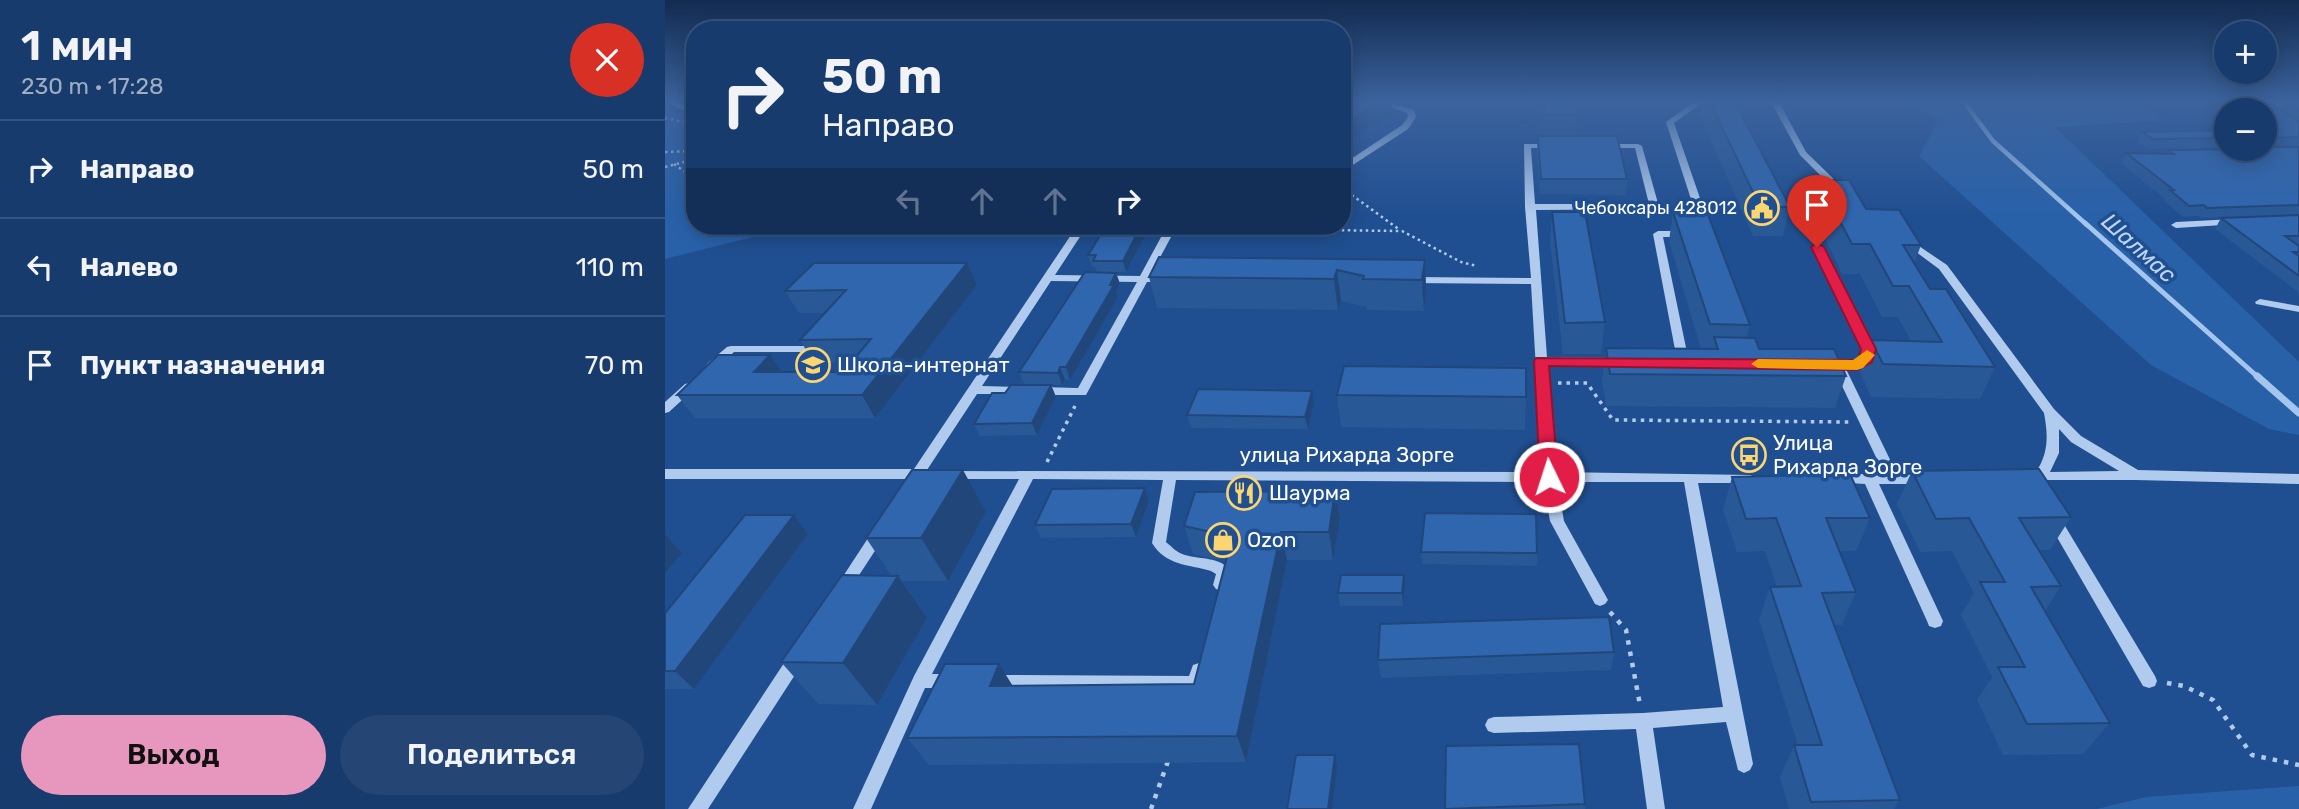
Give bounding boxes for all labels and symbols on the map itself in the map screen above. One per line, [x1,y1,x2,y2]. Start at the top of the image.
pin [1787,175,1847,247]
public building icon: Чебоксары 428012 [1743,189,1781,227]
place label: Чебоксары 428012 [1574,197,1737,219]
water label: Шалмас [2096,207,2182,289]
school or university icon: Школа-интернат [794,346,832,384]
place label: Школа-интернат [837,352,1010,377]
place label: Улица Рихарда Зорге [1773,430,1922,479]
bus stop icon: Улица Рихарда Зорге [1730,436,1768,474]
position arrow [1512,440,1586,514]
street label: улица Рихарда Зорге [1240,442,1454,467]
restaurant icon: Шаурма [1225,474,1263,512]
place label: Шаурма [1269,480,1351,505]
shop icon: Ozon [1204,521,1242,559]
place label: Ozon [1247,527,1297,552]

